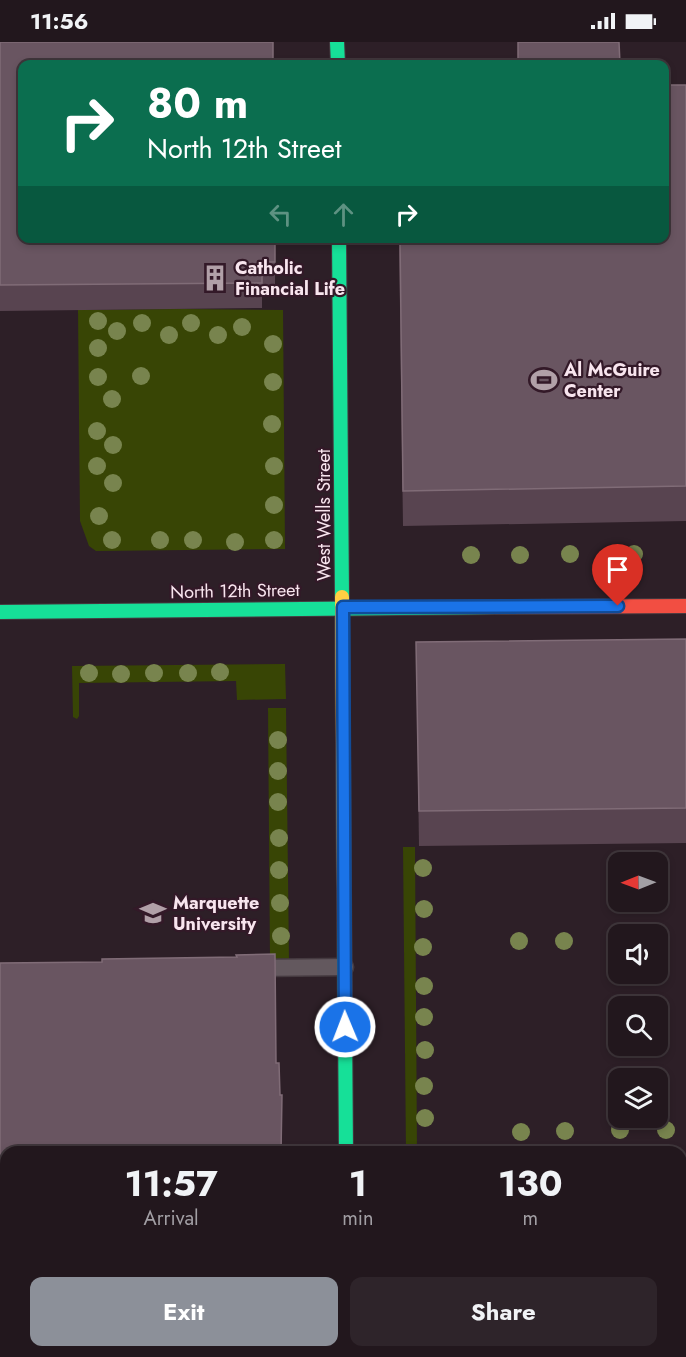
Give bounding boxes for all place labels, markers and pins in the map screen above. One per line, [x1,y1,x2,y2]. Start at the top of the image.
place label: Catholic Financial Life [235,255,345,302]
building icon: Catholic Financial Life [200,263,230,293]
place label: Al McGuire Center [563,357,660,404]
sports icon: Al McGuire Center [529,365,559,395]
pin [592,544,643,606]
place label: Marquette University [173,890,259,937]
school or university icon: Marquette University [138,898,168,928]

